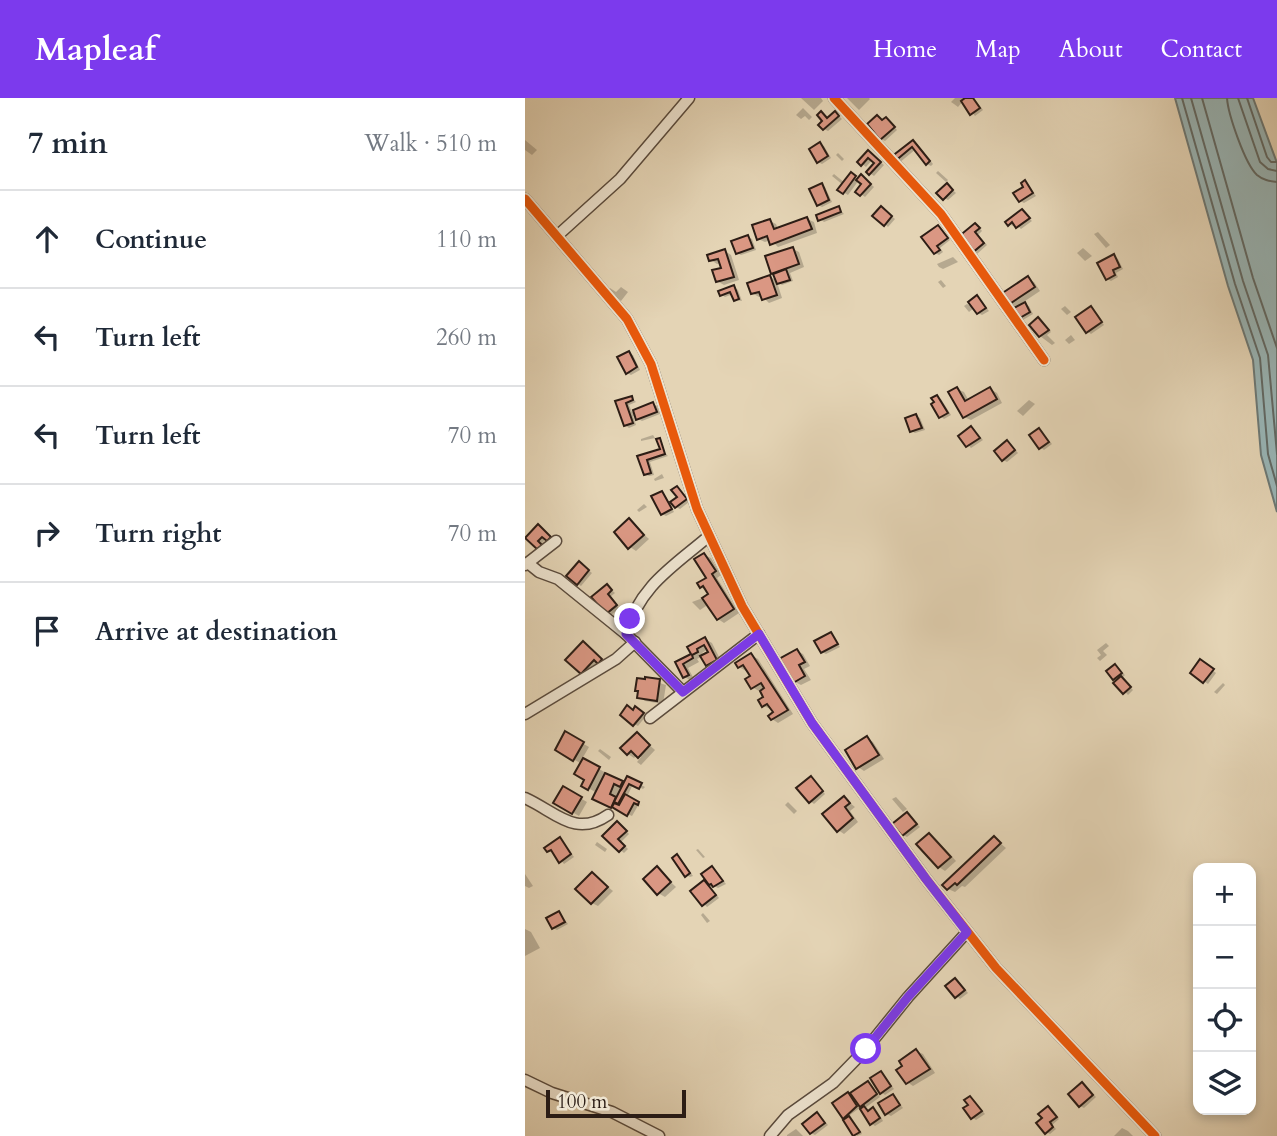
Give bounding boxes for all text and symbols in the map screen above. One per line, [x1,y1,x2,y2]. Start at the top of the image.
text: Mapleaf [35,27,156,72]
text: Home [873,33,937,66]
text: Map [975,33,1021,66]
text: About [1059,33,1123,66]
text: Contact [1161,33,1242,66]
text: 7 min [28,123,108,164]
text: Walk · 510 m [364,128,497,159]
icon: ahead [28,220,66,258]
text: Continue [95,222,207,257]
text: 110 m [436,224,497,255]
icon: left [28,318,66,356]
text: Turn left [95,320,200,355]
text: 260 m [436,322,497,353]
icon: left [28,416,66,454]
text: Turn left [95,418,200,453]
text: 70 m [448,420,497,451]
icon: right [28,514,66,552]
text: Turn right [95,516,222,551]
text: 70 m [448,518,497,549]
route end [614,603,645,634]
icon: arrive [28,612,66,650]
text: Arrive at destination [95,614,338,649]
map controls [1193,863,1256,1115]
button: + [1193,863,1256,926]
button: − [1193,926,1256,989]
button: locate [1193,989,1256,1052]
route start [850,1033,881,1064]
button: layers [1193,1052,1256,1115]
scale bar [546,1087,686,1119]
text: 100 m [557,1089,607,1115]

